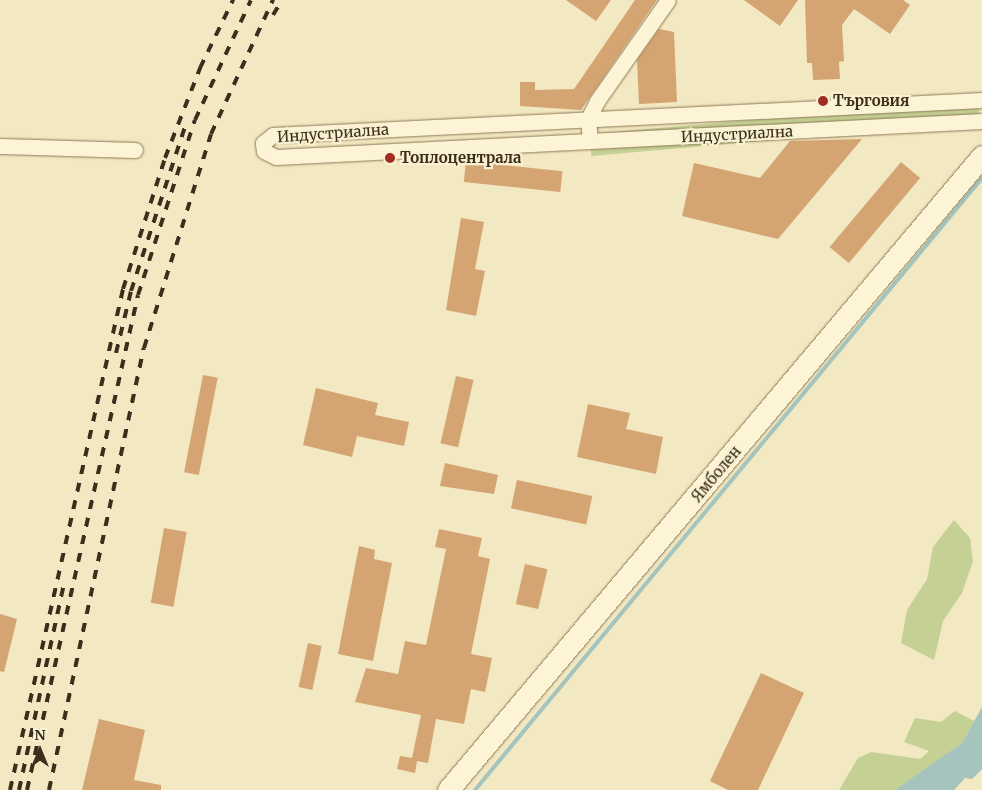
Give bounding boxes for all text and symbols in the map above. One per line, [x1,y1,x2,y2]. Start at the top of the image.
place label: Търговия [833,92,909,110]
marker: Търговия [817,95,829,107]
street label: Индустриална [276,120,390,146]
street label: Индустриална [681,122,793,146]
place label: Топлоцентрала [400,149,522,167]
marker: Топлоцентрала [384,152,396,164]
street label: Ямболен [687,442,745,506]
north arrow [15,725,65,775]
text: N [34,726,46,744]

